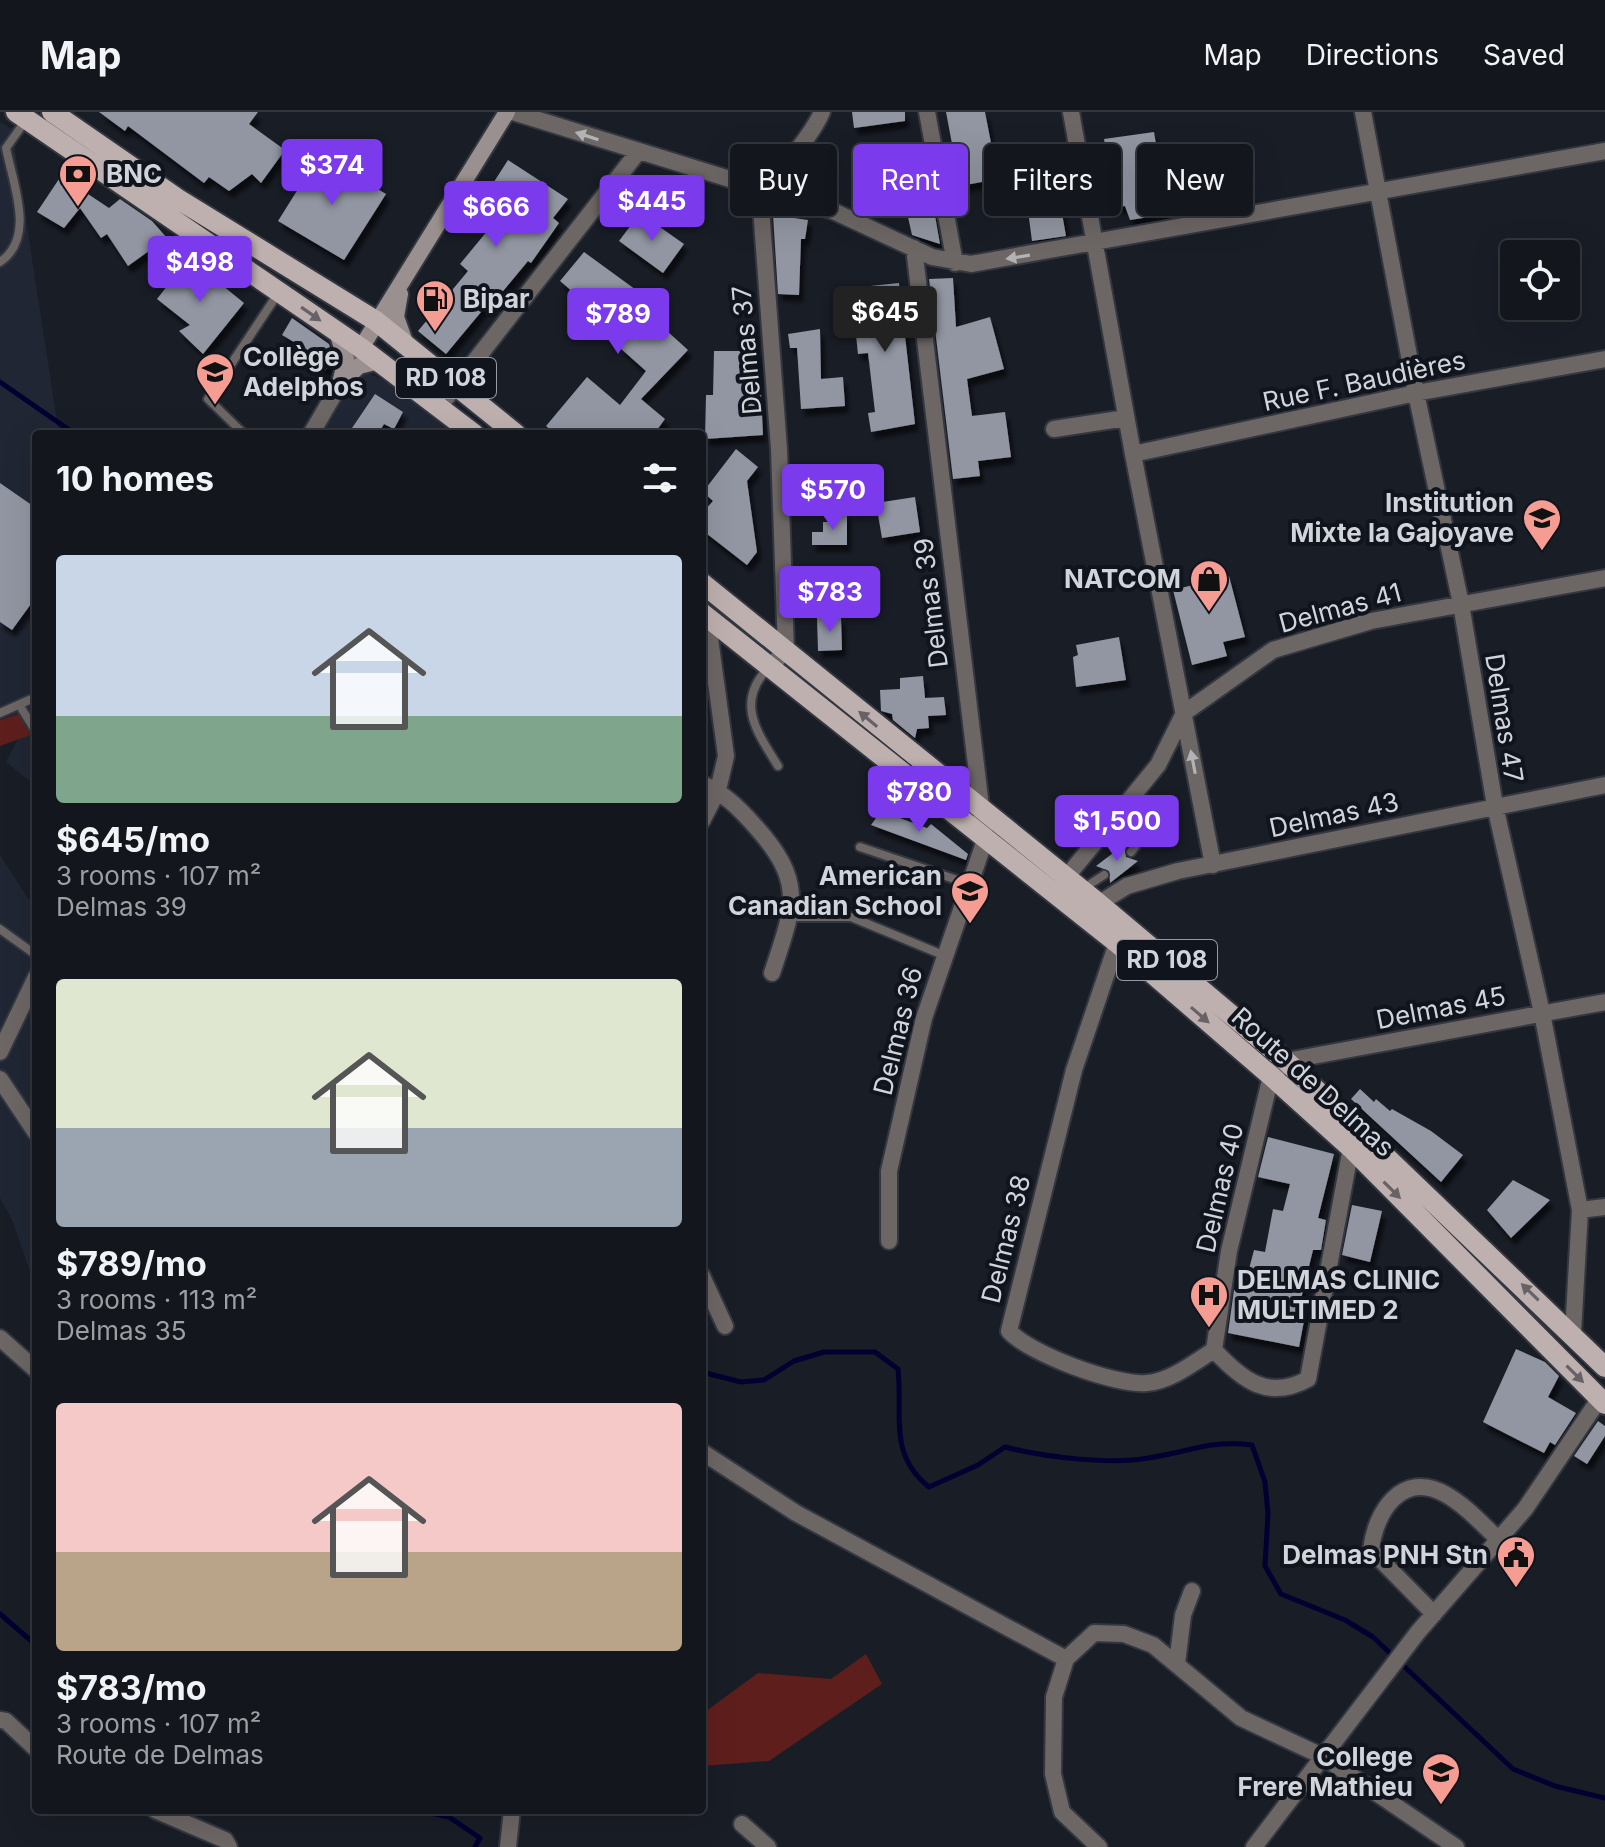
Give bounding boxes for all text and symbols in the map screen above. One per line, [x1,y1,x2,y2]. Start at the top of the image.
text: Map [40,32,121,78]
text: Map [1203,38,1262,72]
text: Directions [1306,38,1439,72]
text: Saved [1483,38,1565,72]
one-way arrow [575,129,599,141]
pin: $374 [285,139,379,207]
chip: Buy [730,144,837,216]
chip: Rent [853,144,968,216]
chip: Filters [984,144,1121,216]
chip: New [1137,144,1253,216]
text: $374 [300,149,365,180]
bank icon: BNC [57,153,99,208]
place label: BNC [106,158,162,189]
pin: $445 [605,175,699,243]
pin: $666 [449,181,543,249]
text: $445 [618,185,686,216]
text: $666 [462,191,530,222]
pin: $498 [153,236,247,304]
map controls [1500,240,1580,320]
button: locate [1500,240,1580,320]
text: $498 [166,246,234,277]
one-way arrow [1005,251,1030,264]
fuel station icon: Bipar [414,278,456,333]
place label: Bipar [463,283,530,314]
street label: Delmas 37 [725,284,768,416]
pin: $645 [838,286,932,354]
pin: $789 [571,288,665,356]
text: $645 [851,296,919,327]
text: $789 [585,298,651,329]
one-way arrow [301,306,322,321]
place label: Collège Adelphos [243,341,364,402]
street label: Rue F. Baudières [1260,344,1468,417]
school or university icon: Collège Adelphos [194,351,236,406]
road number: RD 108 [396,358,496,398]
icon: filters [638,456,682,500]
text: 10 homes [56,458,214,499]
pin: $570 [786,464,880,532]
text: $570 [800,474,866,505]
place label: Institution Mixte la Gajoyave [1290,487,1514,548]
school or university icon: Institution Mixte la Gajoyave [1521,497,1563,552]
street label: Delmas 39 [907,536,954,670]
shop icon: NATCOM [1188,558,1230,613]
place label: NATCOM [1064,563,1181,594]
pin: $783 [783,566,877,634]
text: $783 [797,576,863,607]
street label: Delmas 41 [1275,576,1404,639]
icon: home [297,607,441,751]
street label: Delmas 47 [1479,651,1530,785]
one-way arrow [858,711,878,728]
one-way arrow [1187,749,1199,774]
pin: $780 [872,766,966,834]
text: $780 [886,776,952,807]
street label: Delmas 43 [1266,786,1401,843]
pin: $1,500 [1052,795,1182,863]
text: $1,500 [1073,805,1161,836]
text: $645/mo [56,819,210,860]
text: 3 rooms · 107 m² [56,860,261,891]
place label: American Canadian School [728,860,942,921]
school or university icon: American Canadian School [949,870,991,925]
text: Delmas 39 [56,891,187,922]
road number: RD 108 [1117,940,1217,980]
street label: Delmas 36 [867,964,928,1098]
street label: Delmas 45 [1374,980,1508,1035]
street label: Route de Delmas [1226,1001,1401,1163]
one-way arrow [1190,1005,1209,1023]
icon: home [297,1031,441,1175]
street label: Delmas 40 [1190,1120,1249,1256]
street label: Delmas 38 [975,1172,1036,1306]
one-way arrow [1382,1180,1401,1198]
text: $789/mo [56,1243,207,1284]
place label: DELMAS CLINIC MULTIMED 2 [1237,1264,1440,1325]
hospital icon: DELMAS CLINIC MULTIMED 2 [1188,1274,1230,1329]
one-way arrow [1521,1283,1540,1301]
text: 3 rooms · 113 m² [56,1284,257,1315]
text: Delmas 35 [56,1315,187,1346]
one-way arrow [1565,1364,1584,1383]
icon: home [297,1455,441,1599]
public building icon: Delmas PNH Stn [1495,1534,1537,1589]
place label: Delmas PNH Stn [1282,1539,1488,1570]
text: $783/mo [56,1667,207,1708]
text: 3 rooms · 107 m² [56,1708,261,1739]
text: Route de Delmas [56,1739,264,1770]
place label: College Frere Mathieu [1237,1741,1413,1802]
school or university icon: College Frere Mathieu [1420,1751,1462,1806]

